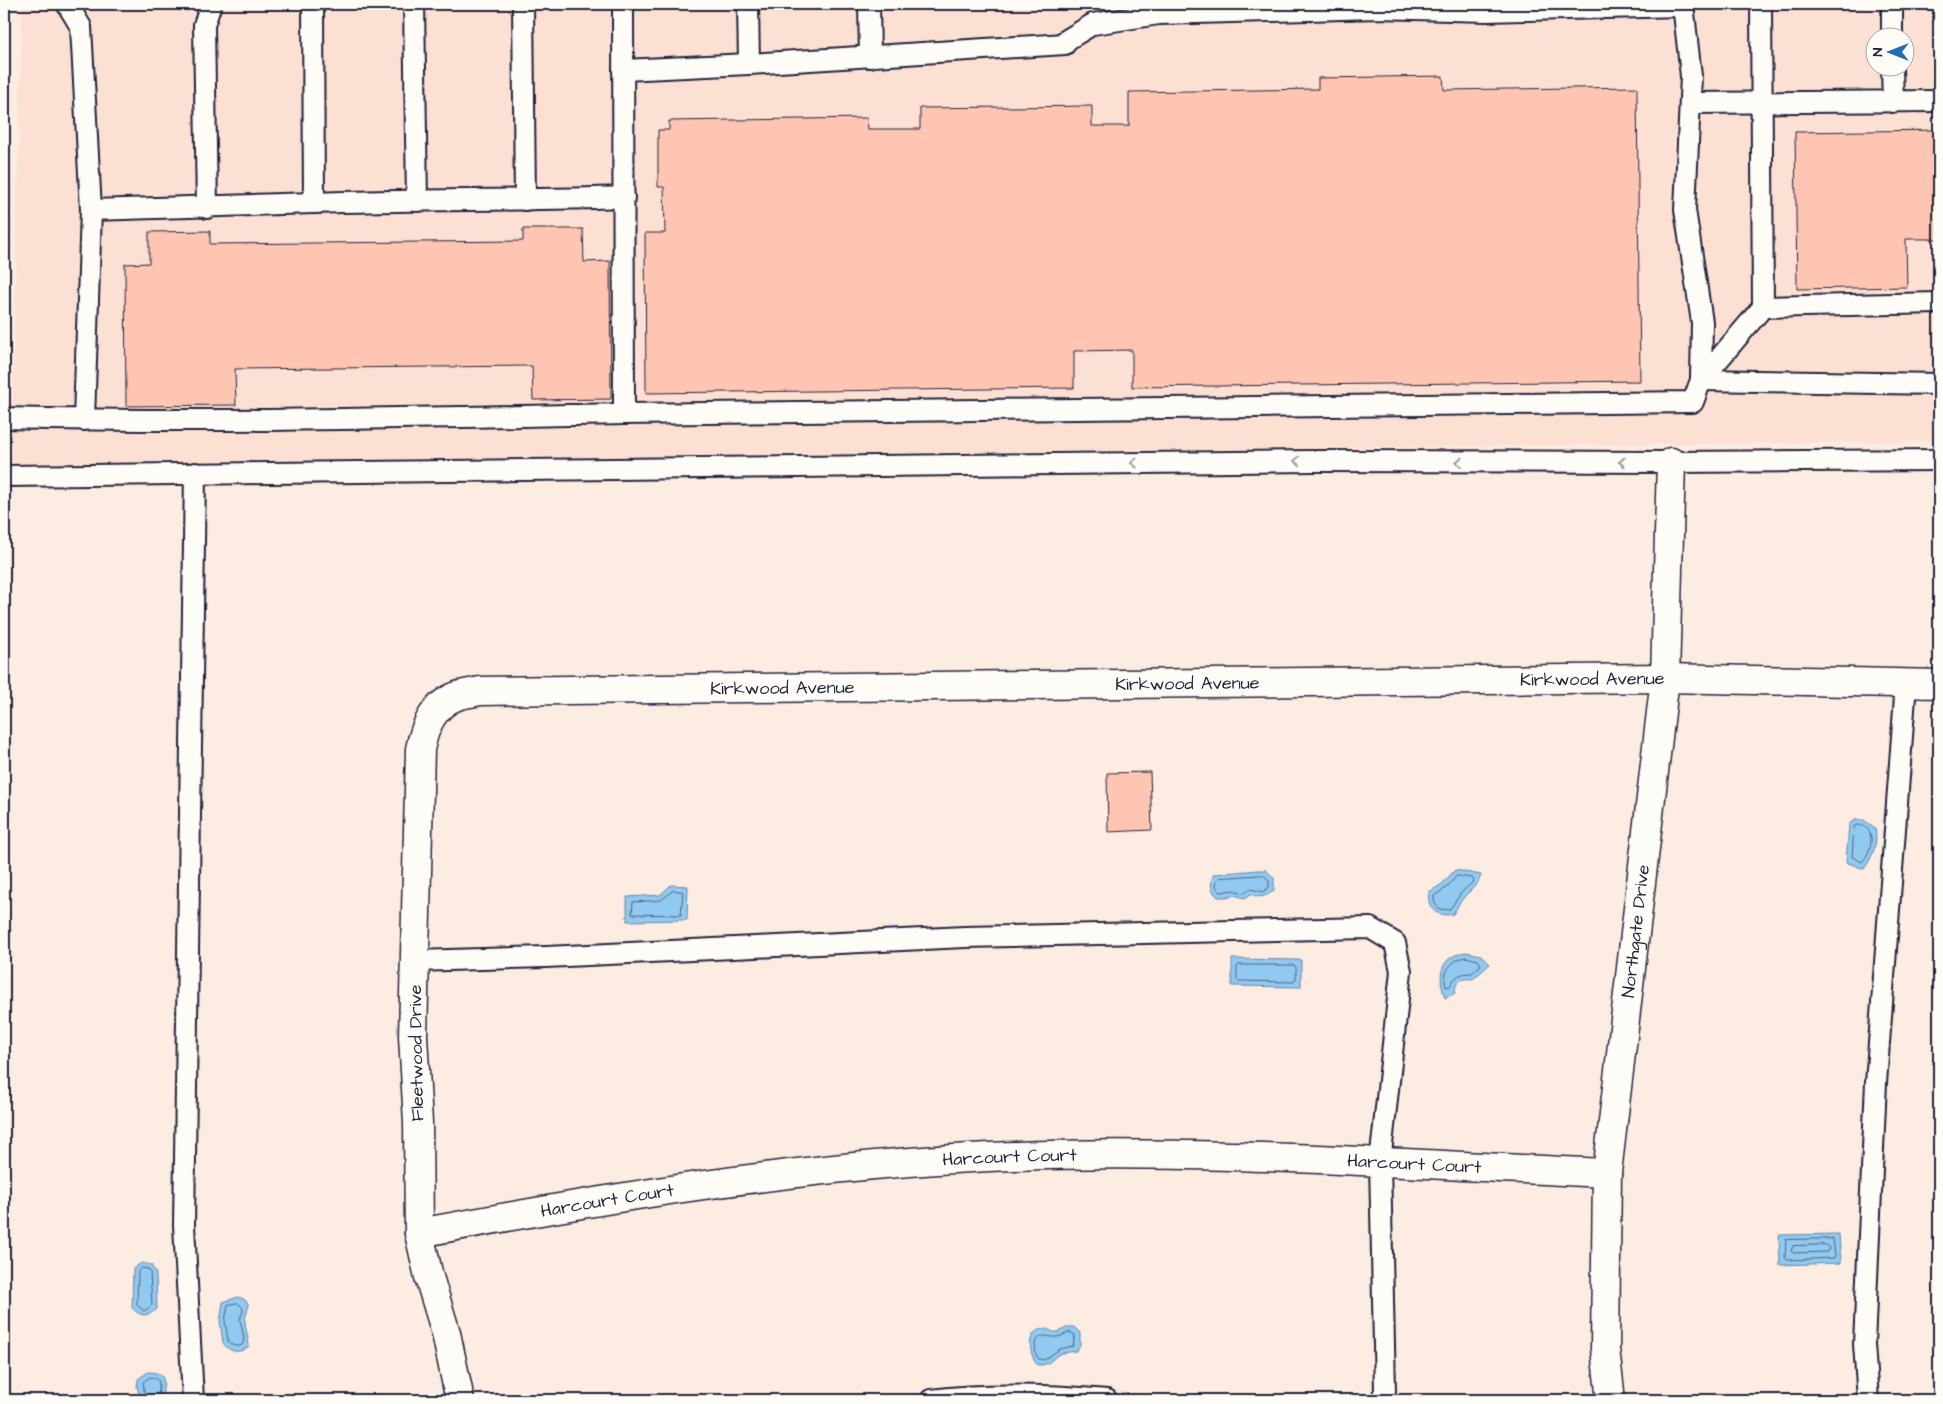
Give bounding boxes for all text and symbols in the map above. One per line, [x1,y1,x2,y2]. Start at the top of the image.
north arrow [1866,28,1916,78]
text: N [1868,47,1888,56]
one-way arrow [1293,456,1301,467]
one-way arrow [1455,457,1463,467]
one-way arrow [1618,457,1626,467]
one-way arrow [1130,458,1138,468]
street label: Kirkwood Avenue [1520,666,1665,693]
street label: Kirkwood Avenue [1115,670,1260,697]
street label: Kirkwood Avenue [710,675,855,701]
street label: Northgate Drive [1616,863,1656,999]
street label: Fleetwood Drive [403,984,430,1122]
street label: Harcourt Court [942,1143,1078,1173]
street label: Harcourt Court [1347,1148,1483,1180]
street label: Harcourt Court [539,1178,676,1224]

